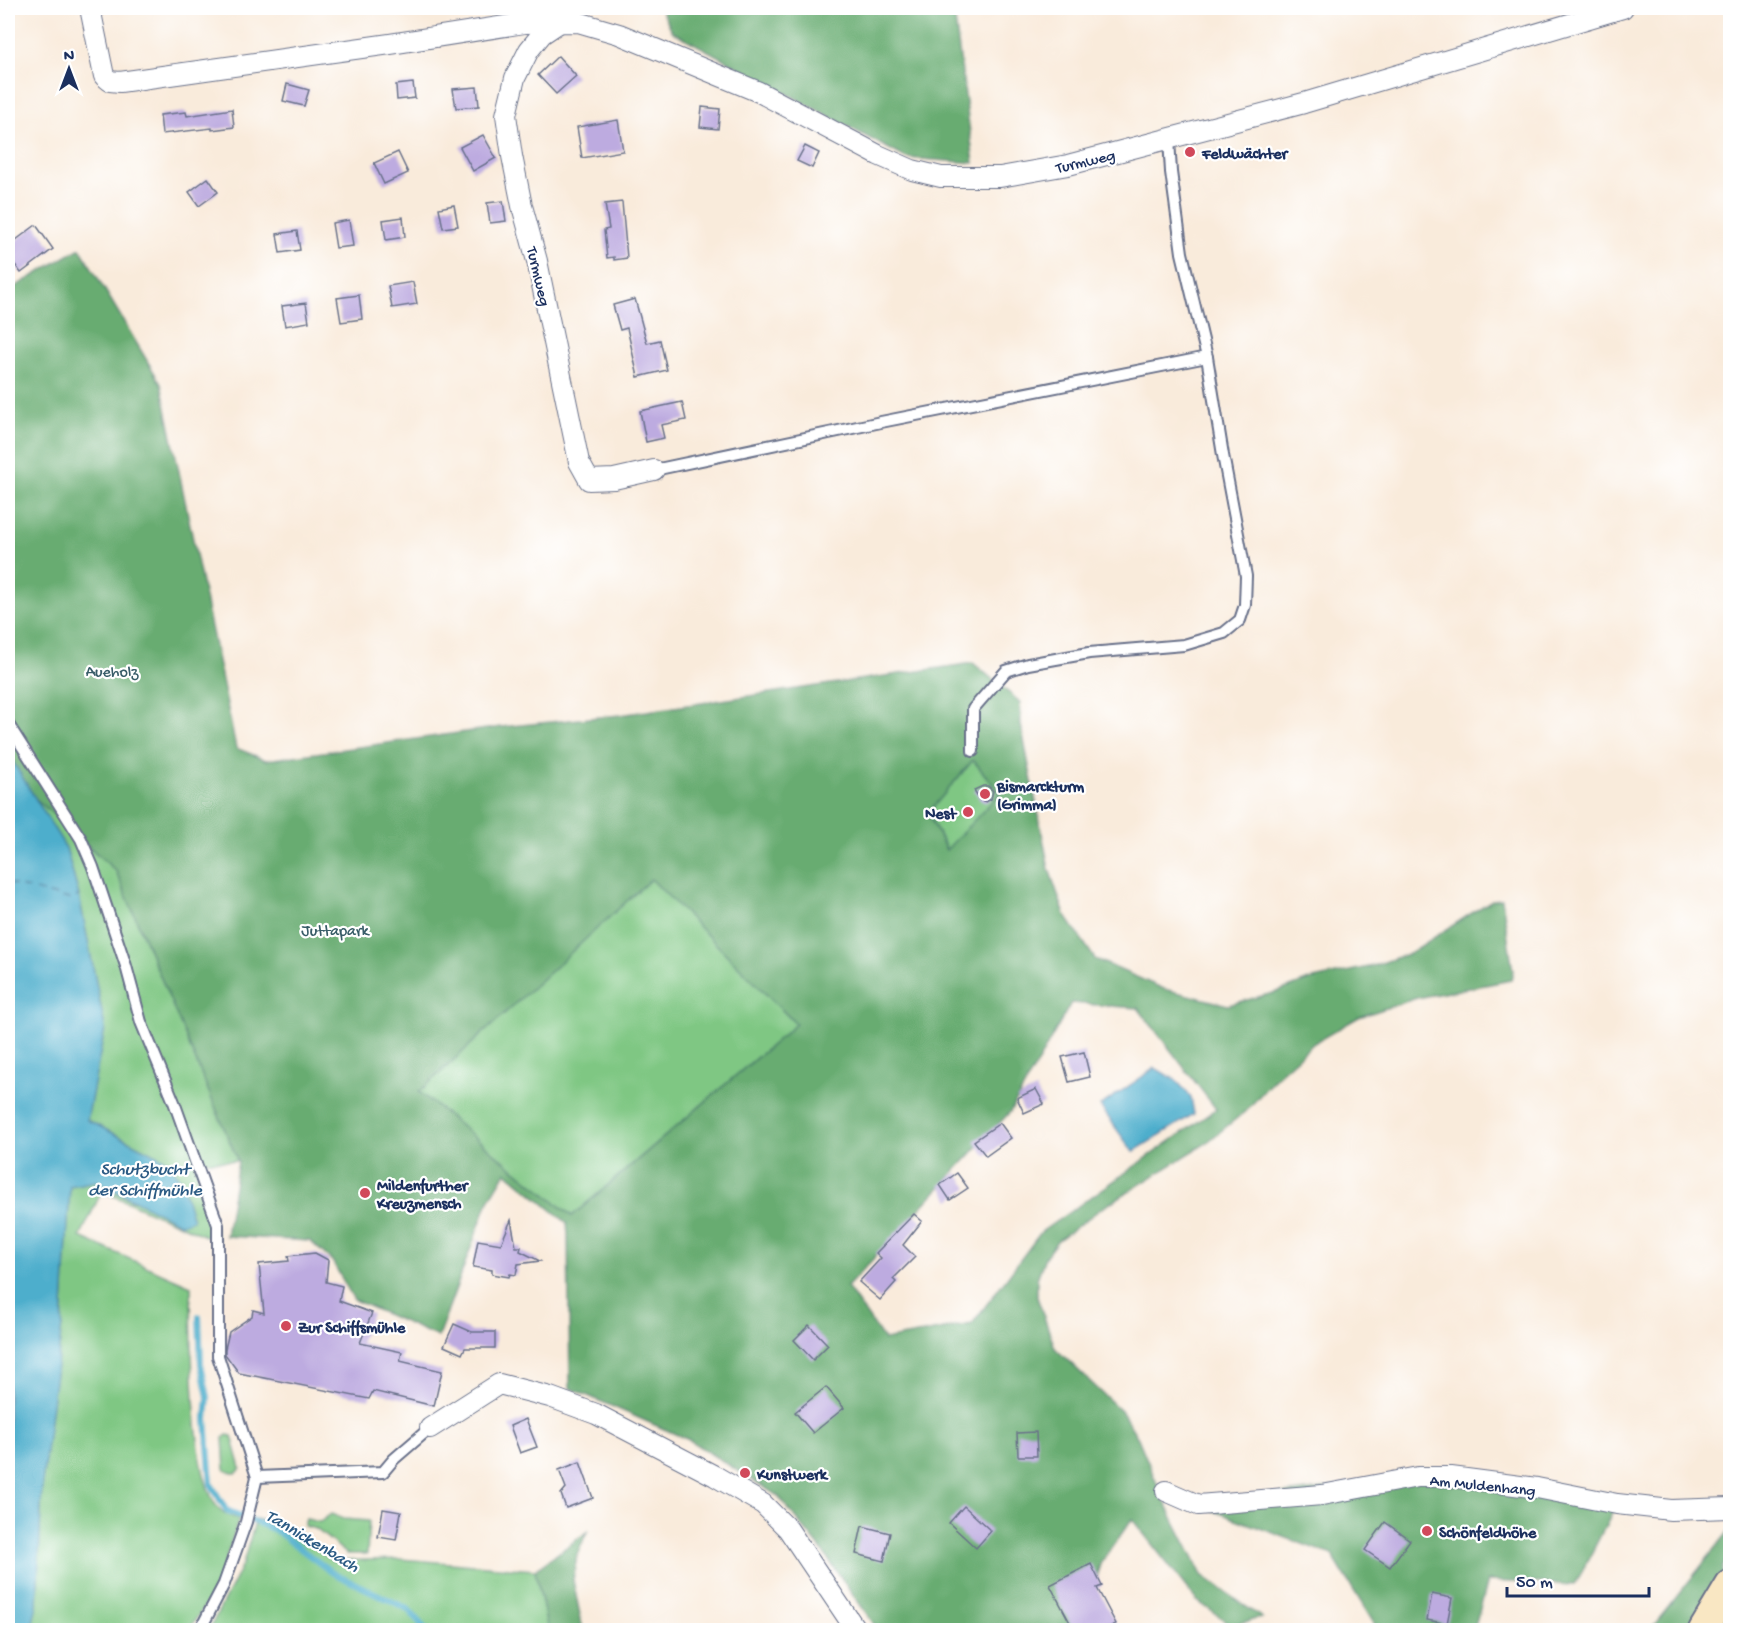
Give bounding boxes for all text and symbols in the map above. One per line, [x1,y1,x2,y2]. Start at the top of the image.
north arrow [39,39,99,99]
text: N [64,48,75,67]
marker: Feldwächter [1183,145,1197,159]
place label: Feldwächter [1201,146,1289,165]
street label: Turmweg [1053,147,1117,180]
street label: Turmweg [520,244,553,308]
park label: Aueholz [86,664,139,683]
place label: Bismarckturm (Grimma) [996,779,1085,816]
marker: Bismarckturm (Grimma) [978,787,992,801]
marker: Nest [961,805,975,819]
place label: Nest [925,806,957,825]
park label: Juttapark [301,923,371,942]
water label: Schutzbucht der Schiffmühle [88,1160,203,1202]
place label: Mildenfurther Kreuzmensch [376,1177,470,1215]
marker: Mildenfurther Kreuzmensch [358,1186,372,1200]
marker: Zur Schiffsmühle [279,1319,293,1333]
place label: Zur Schiffsmühle [298,1319,406,1339]
marker: Kunstwerk [738,1466,752,1480]
place label: Kunstwerk [756,1467,829,1486]
street label: Am Muldenhang [1429,1472,1536,1502]
water label: Tannickenbach [261,1506,362,1578]
marker: Schönfeldhöhe [1420,1524,1434,1538]
place label: Schönfeldhöhe [1439,1524,1537,1544]
scale bar [1507,1560,1650,1598]
text: 50 m [1516,1573,1553,1594]

